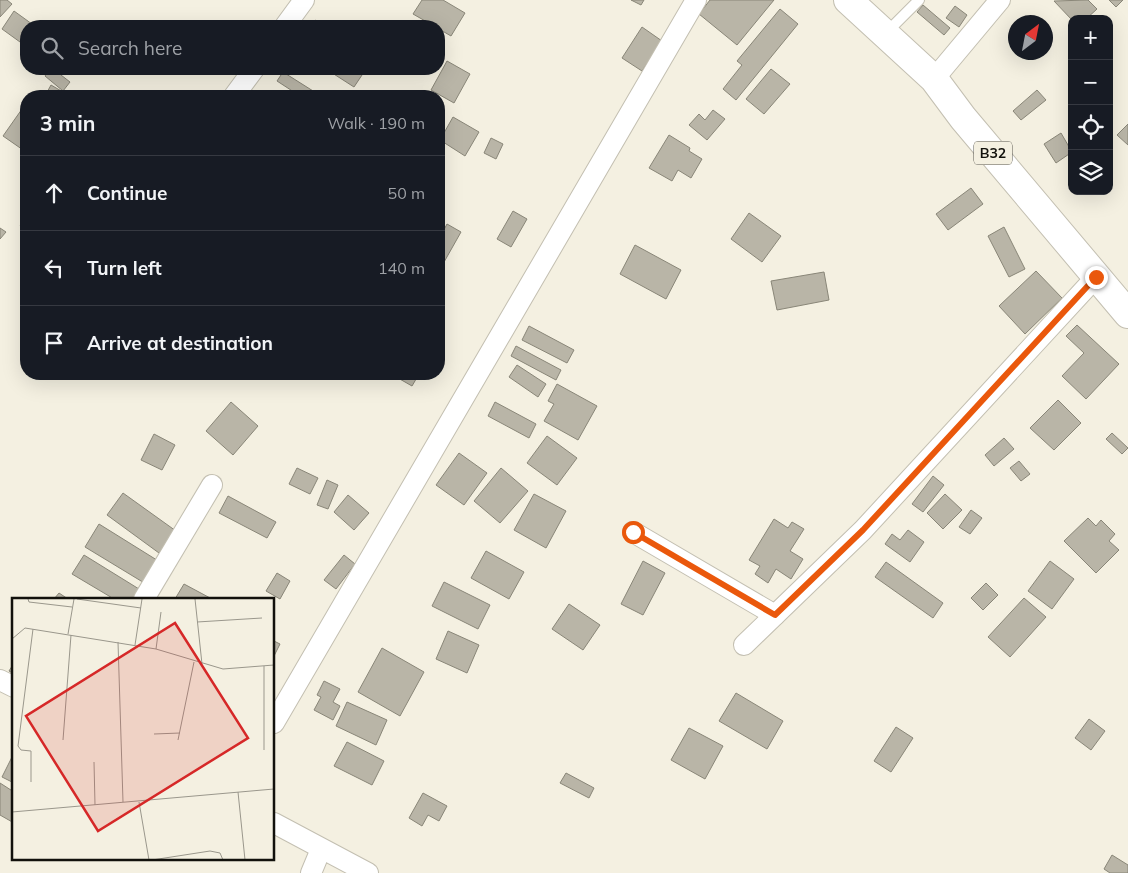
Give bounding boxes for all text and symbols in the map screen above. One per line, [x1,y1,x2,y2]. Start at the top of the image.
north arrow [1008,15,1053,60]
map controls [1068,15,1113,195]
button: + [1068,15,1113,60]
search box [20,20,445,75]
icon: search [38,34,66,62]
text: Search here [78,36,182,60]
button: − [1068,60,1113,105]
button: locate [1068,105,1113,150]
text: 3 min [40,110,95,136]
text: Walk · 190 m [327,113,425,133]
road number: B32 [974,142,1012,164]
button: layers [1068,150,1113,195]
icon: ahead [40,179,68,207]
text: Continue [87,181,167,205]
text: 50 m [388,183,425,203]
icon: left [40,254,68,282]
text: Turn left [87,256,162,280]
text: 140 m [378,258,425,278]
route end [1085,266,1108,289]
icon: arrive [40,329,68,357]
text: Arrive at destination [87,331,273,355]
route start [622,521,645,544]
inset map [12,598,275,860]

